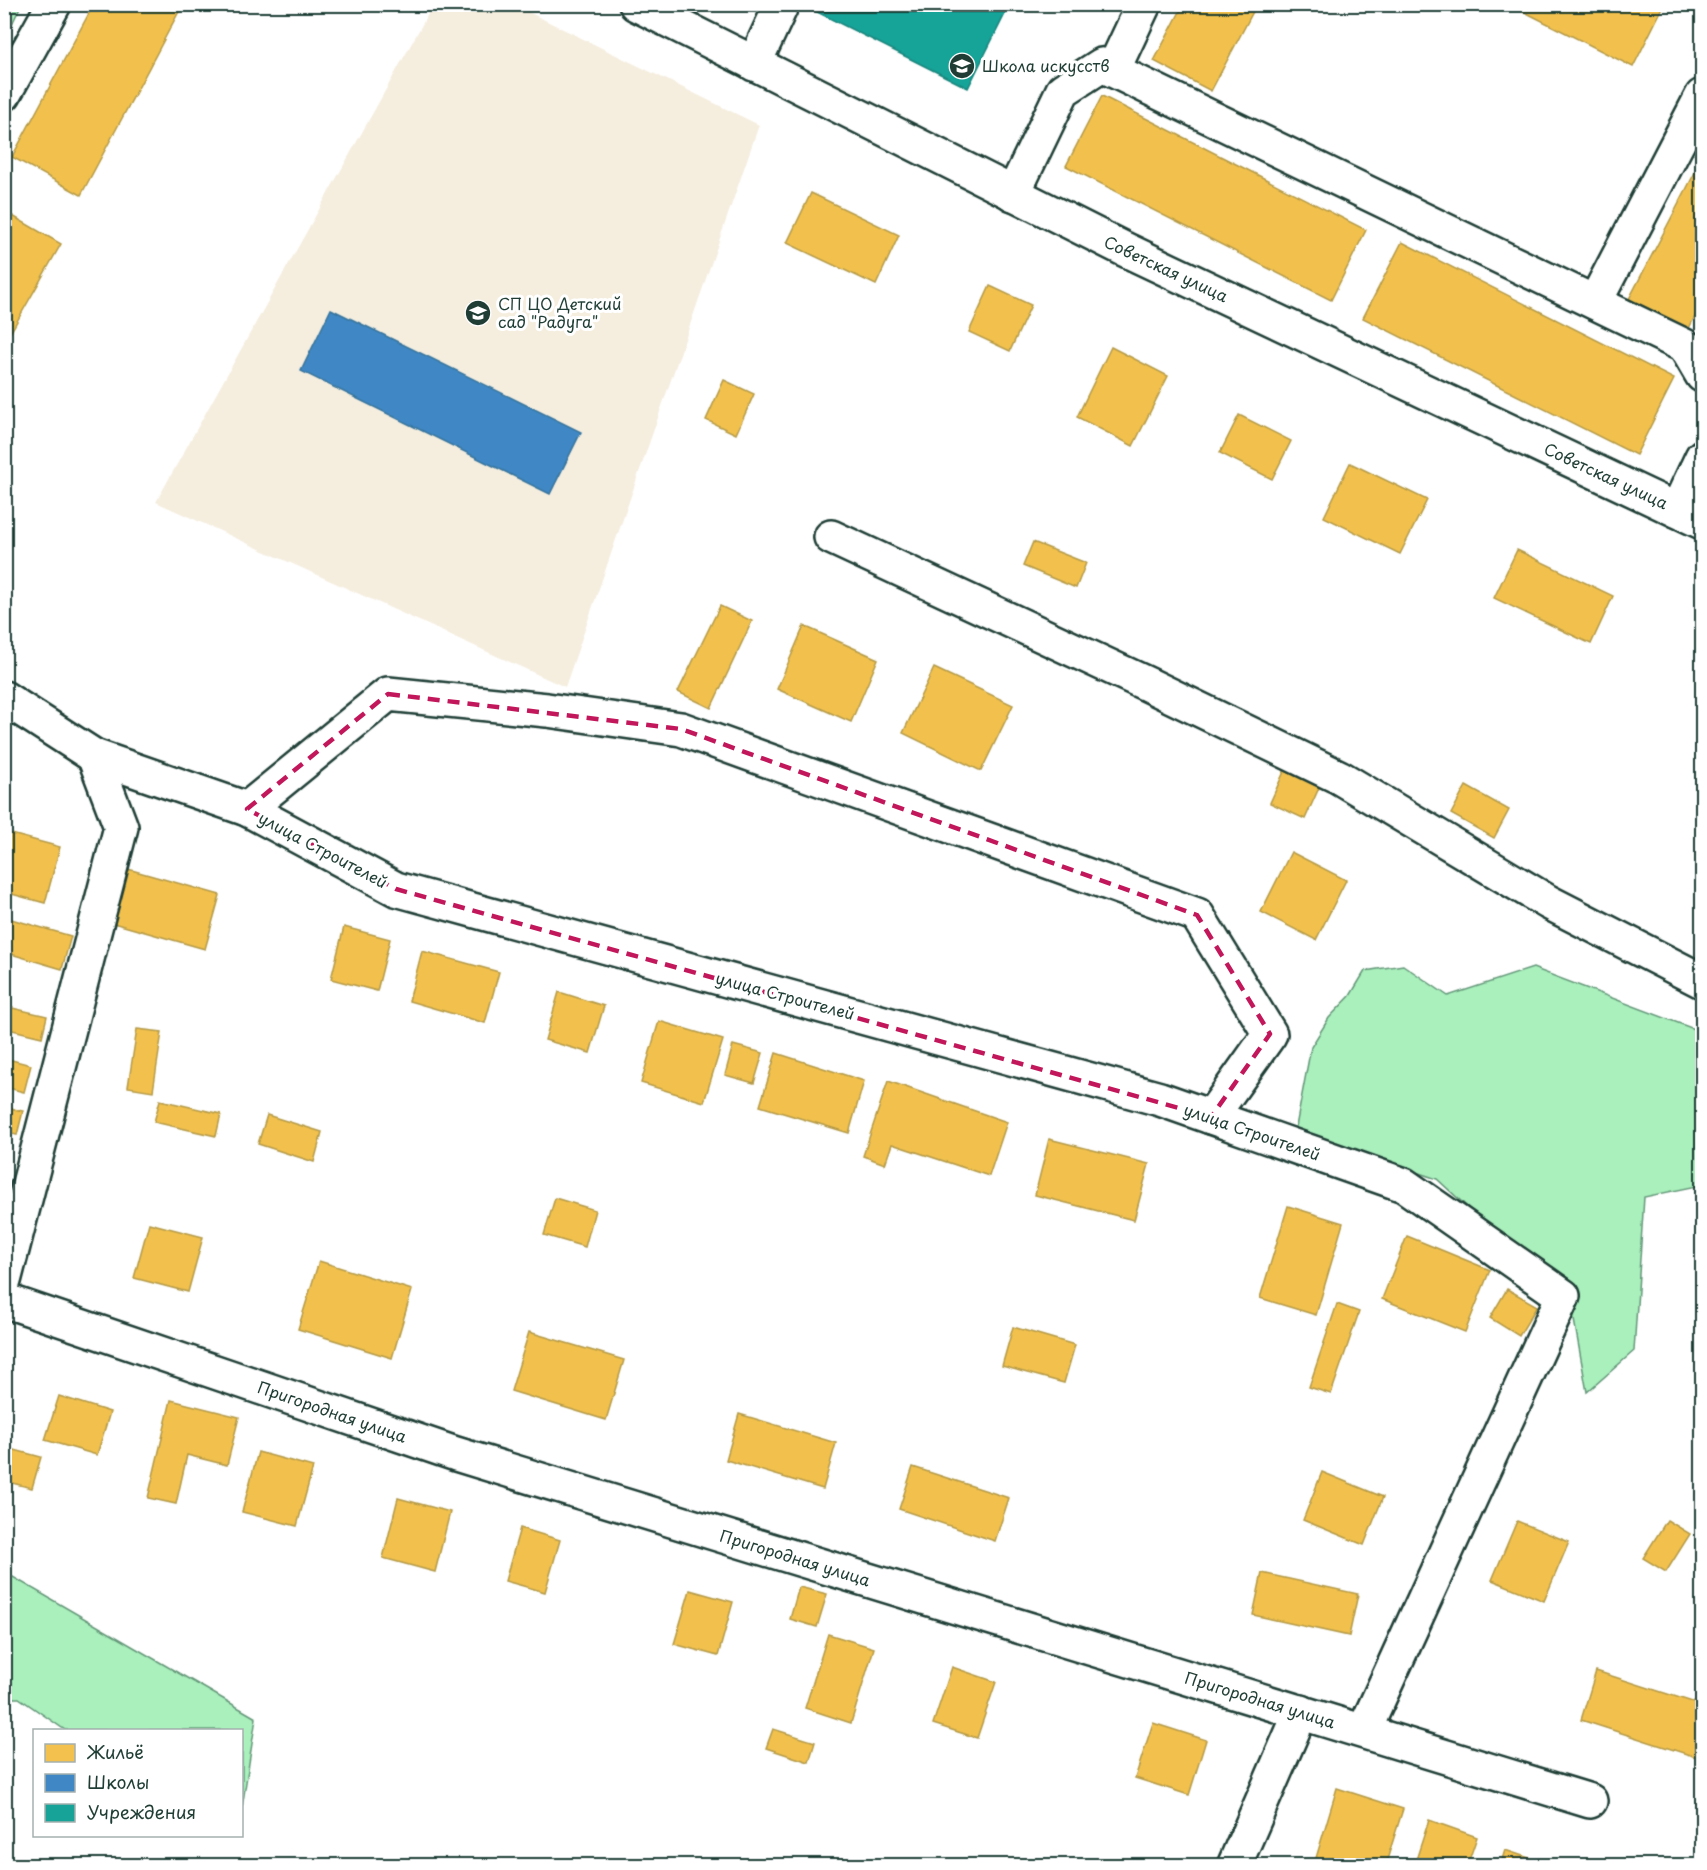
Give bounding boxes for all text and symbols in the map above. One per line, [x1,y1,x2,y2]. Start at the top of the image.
school or university icon: Школа искусств [947,51,977,81]
place label: Школа искусств [982,53,1110,77]
street label: Советская улица [1100,229,1232,307]
place label: СП ЦО Детский сад "Радуга" [498,291,621,333]
school or university icon: СП ЦО Детский сад "Радуга" [463,298,493,328]
street label: Советская улица [1540,436,1672,514]
street label: улица Строителей [255,805,392,893]
street label: улица Строителей [713,965,857,1025]
street label: улица Строителей [1181,1096,1324,1166]
street label: Пригородная улица [255,1374,410,1448]
street label: Пригородная улица [717,1523,874,1591]
street label: Пригородная улица [1182,1665,1339,1733]
legend [33,1729,243,1837]
text: Жильё [86,1738,144,1765]
text: Школы [87,1768,150,1795]
text: Учреждения [87,1798,196,1825]

